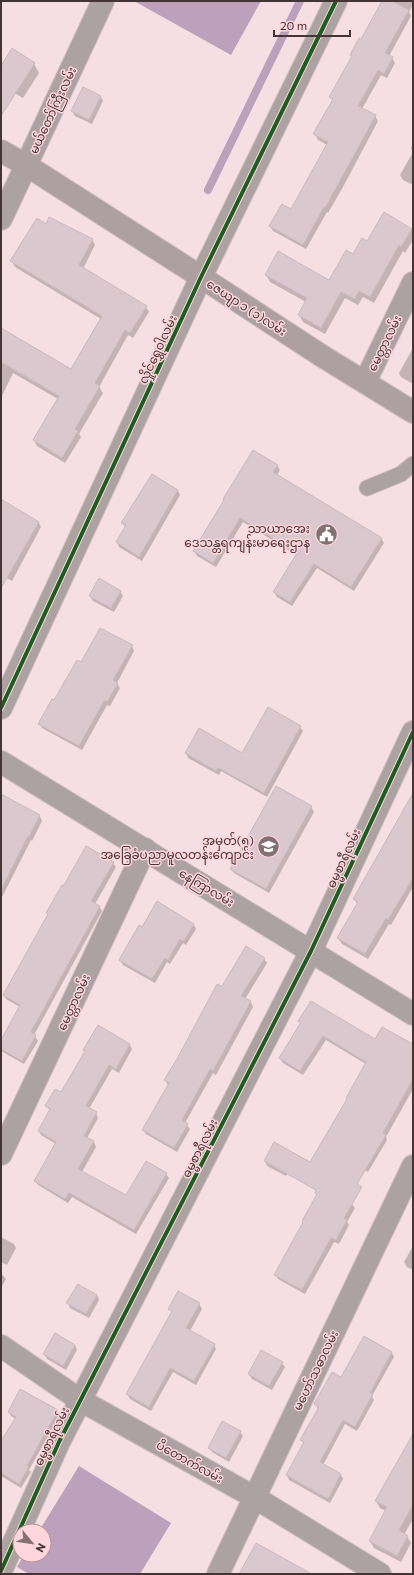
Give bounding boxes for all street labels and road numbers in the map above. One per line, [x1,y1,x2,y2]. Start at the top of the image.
street label: မယ်တော်ကြီးလမ်း [25,64,82,157]
street label: ဇေယျာ ၁ (၁)လမ်း [202,275,290,341]
street label: လှိုင်ရွှေဝါလမ်း [134,312,183,387]
street label: မေတ္တာလမ်း [364,312,407,375]
street label: ဓမ္မစာရီလမ်း [322,826,367,892]
street label: နေကြာလမ်း [175,864,238,912]
street label: မေတ္တာလမ်း [53,971,96,1034]
street label: ဓမ္မစာရီလမ်း [177,1116,224,1182]
street label: မဟော်သဓာလမ်း [289,1327,340,1412]
street label: ဓမ္မစာရီလမ်း [30,1404,75,1470]
street label: ပိတောက်လမ်း [154,1436,226,1485]

